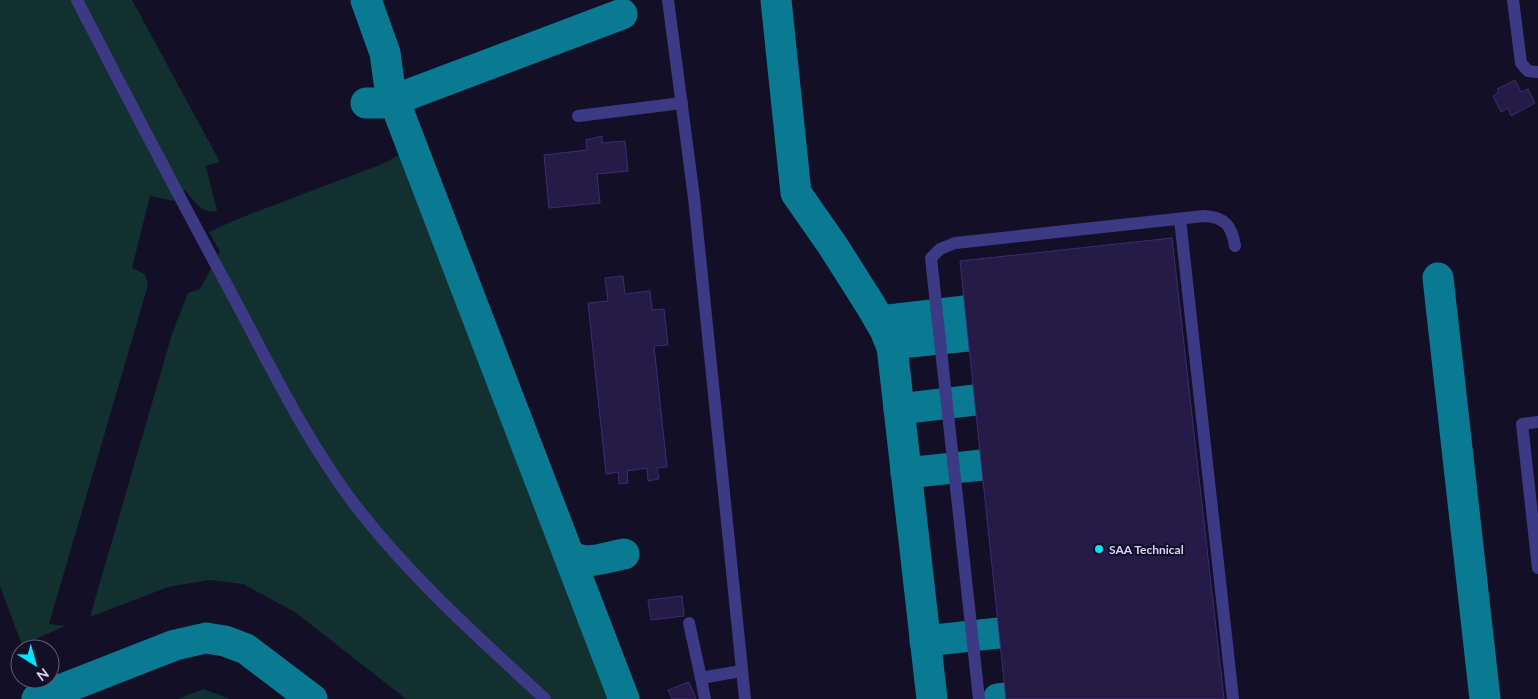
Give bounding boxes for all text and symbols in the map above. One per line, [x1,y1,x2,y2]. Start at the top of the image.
place label: SAA Technical [1109,542,1184,557]
marker: SAA Technical [1093,543,1105,555]
north arrow [10,639,60,689]
text: N [34,665,53,685]

